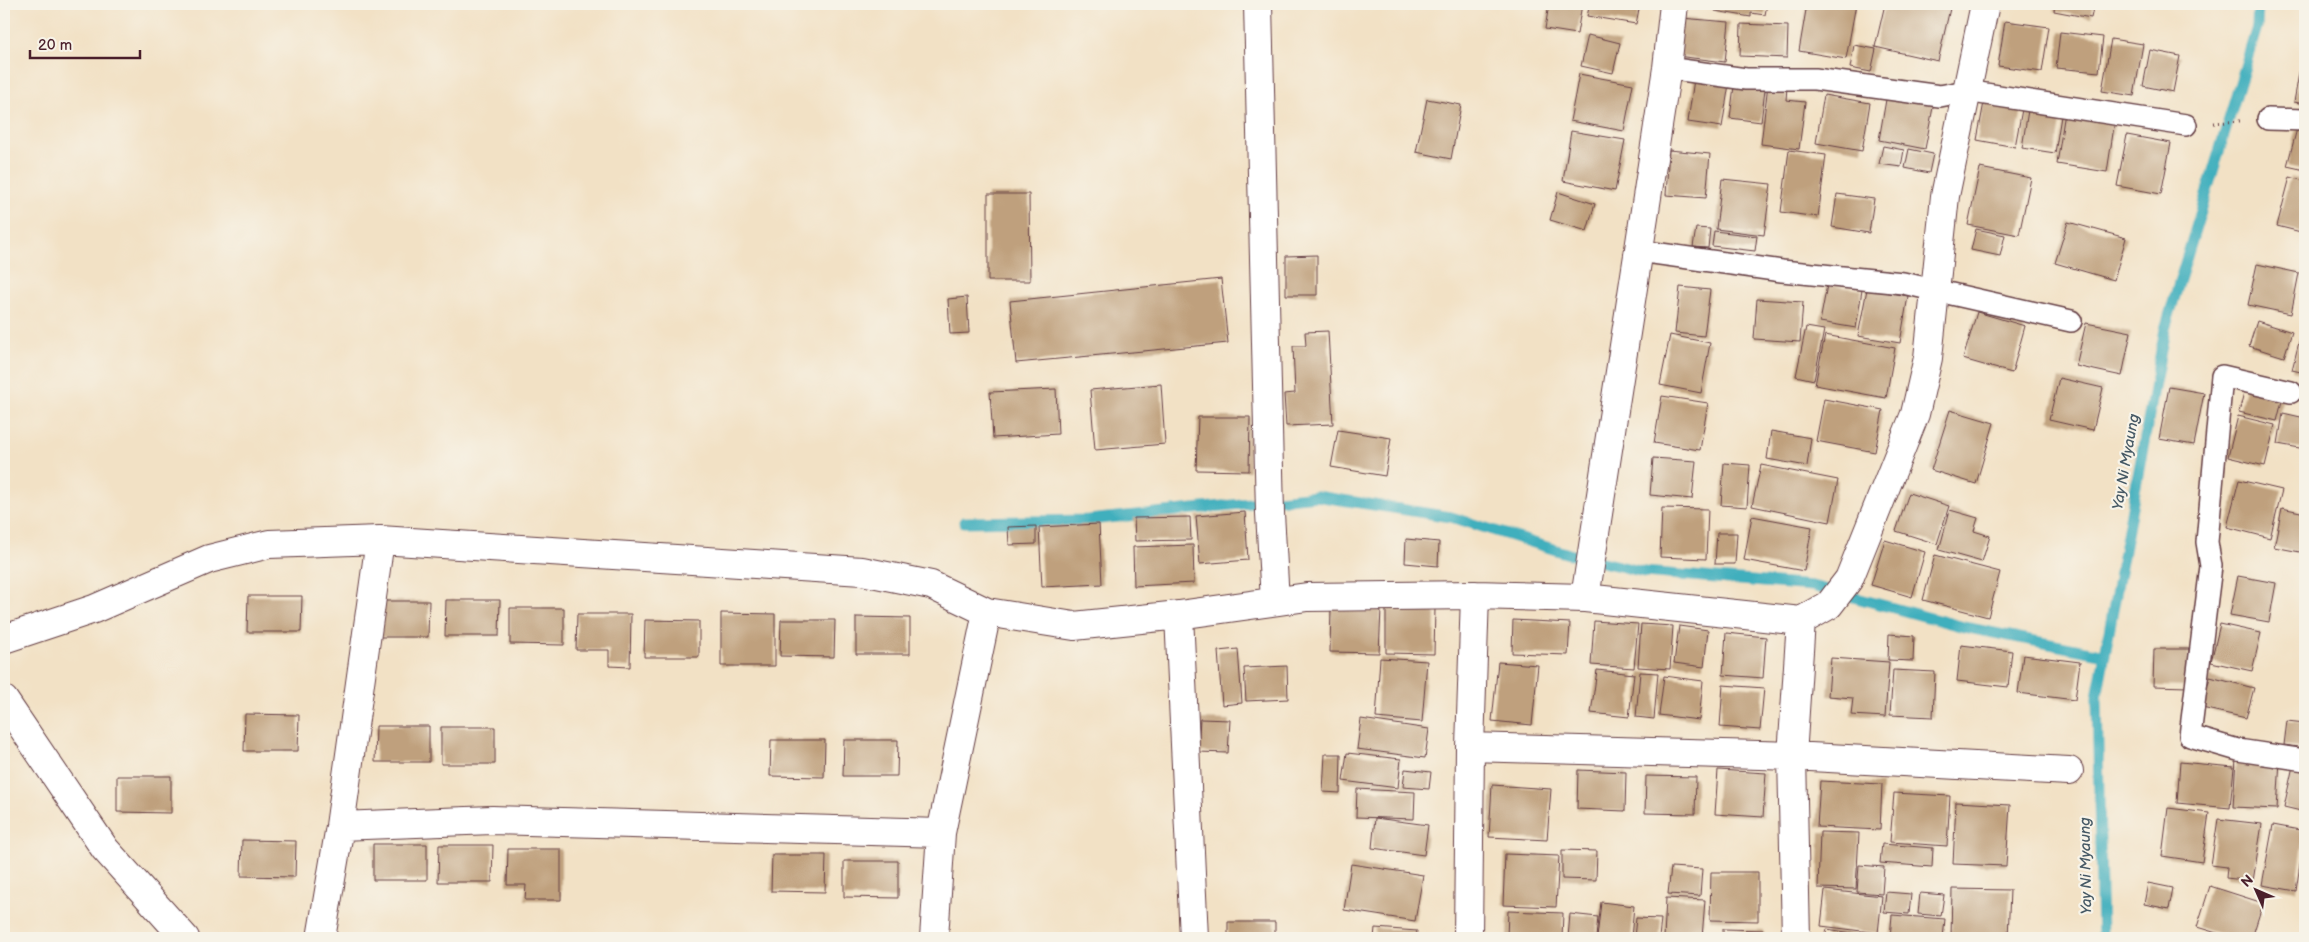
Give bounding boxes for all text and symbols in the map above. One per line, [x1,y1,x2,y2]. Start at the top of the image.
scale bar [30,28,140,60]
text: 20 m [38,36,72,55]
water label: Yay Ni Myaung [2108,412,2144,512]
water label: Yay Ni Myaung [2076,817,2096,915]
north arrow [2232,864,2282,914]
text: N [2237,871,2257,891]

